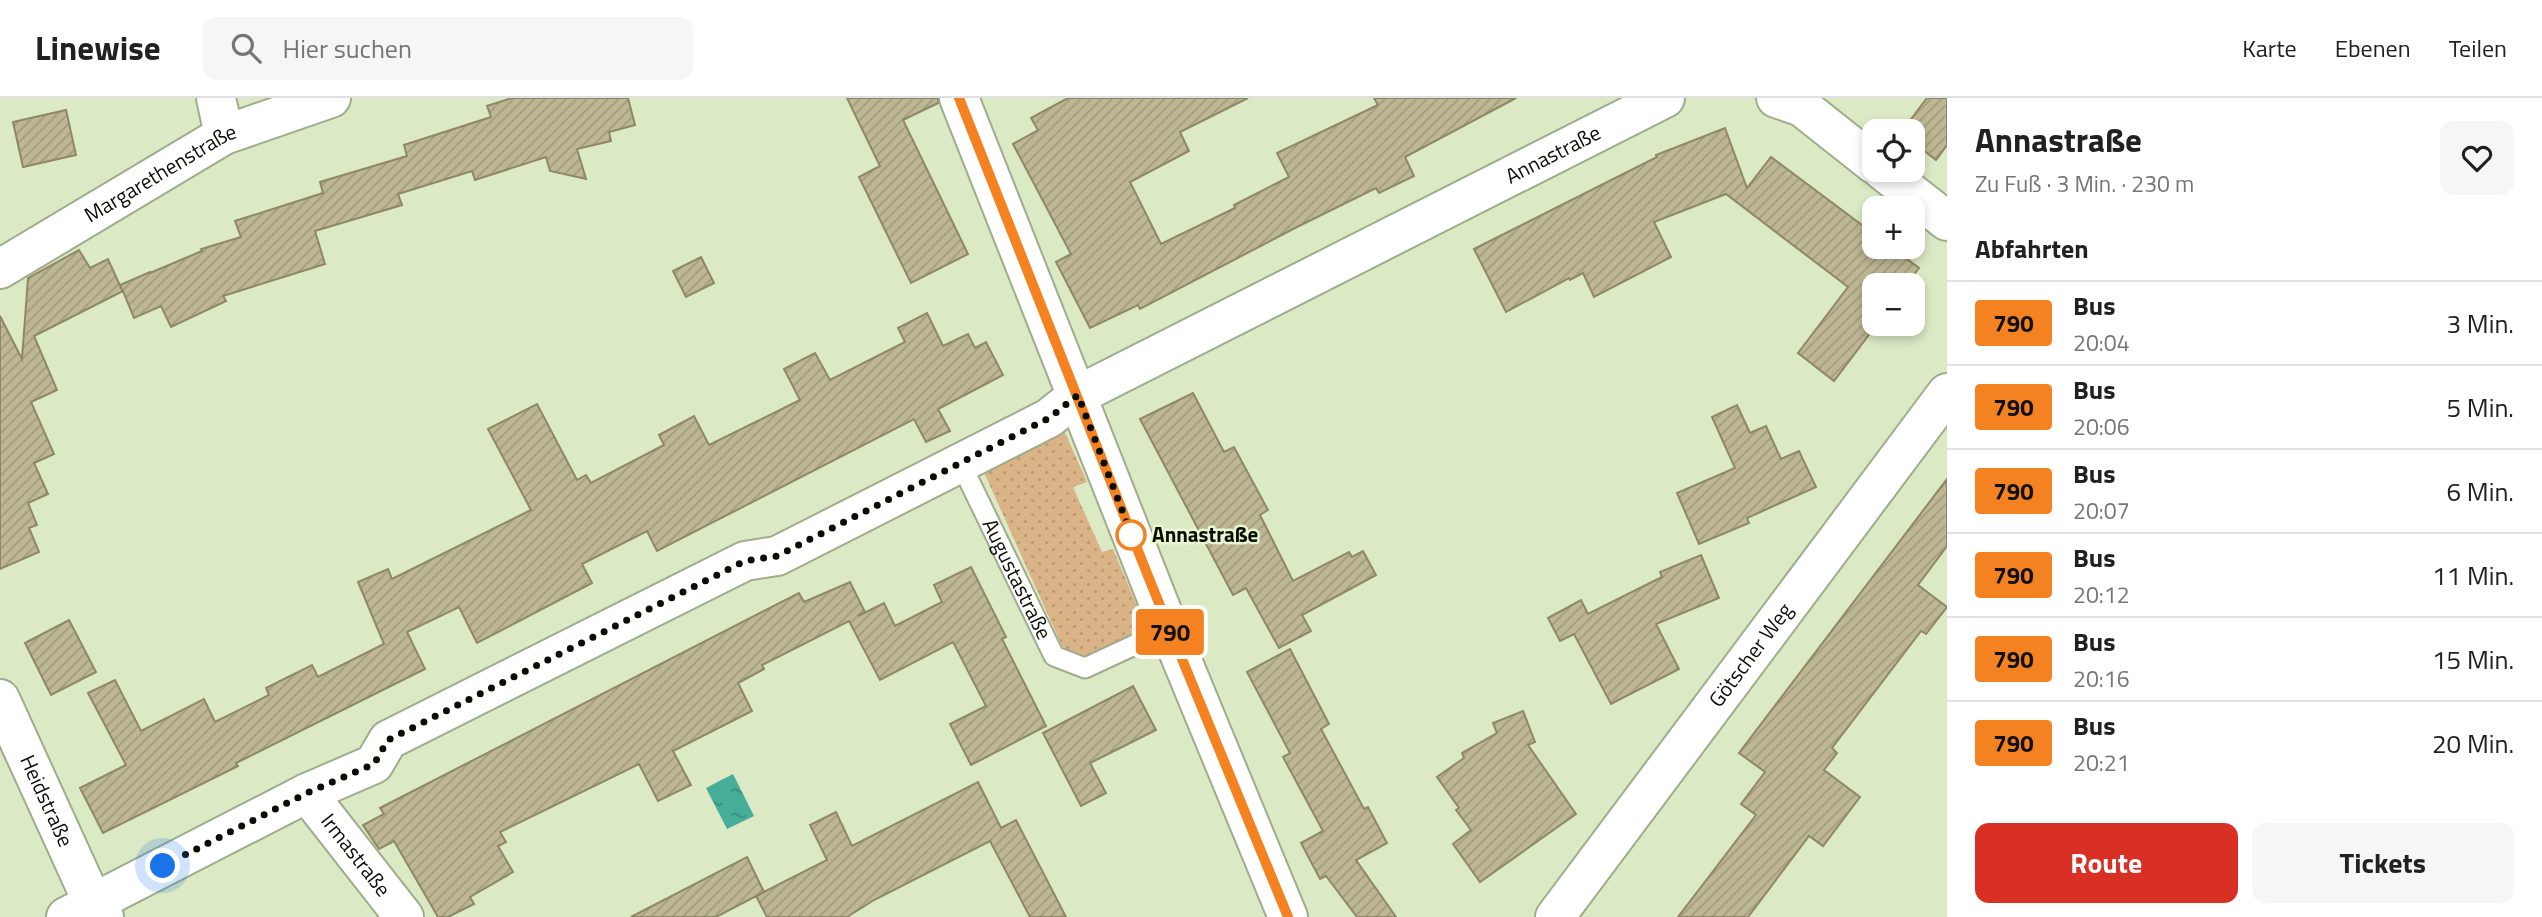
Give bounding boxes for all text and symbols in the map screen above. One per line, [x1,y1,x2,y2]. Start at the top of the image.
search box [203,17,693,80]
text: Linewise [35,23,161,73]
icon: search [227,29,265,67]
text: Hier suchen [283,29,412,68]
text: Karte [2242,30,2297,66]
text: Ebenen [2335,30,2411,66]
text: Teilen [2449,30,2507,66]
street label: Margarethenstraße [78,115,240,230]
text: Annastraße [1975,115,2142,165]
street label: Annastraße [1499,116,1606,191]
map controls [1862,119,1925,336]
button: locate [1862,119,1925,182]
button: heart [2440,121,2514,195]
text: Zu Fuß · 3 Min. · 230 m [1975,166,2194,201]
button: + [1862,196,1925,259]
text: Abfahrten [1975,229,2089,268]
button: − [1862,273,1925,336]
text: Bus [2073,286,2115,325]
text: 3 Min. [2447,304,2514,343]
text: 790 [1993,305,2034,341]
text: 20:04 [2073,325,2130,360]
text: Bus [2073,370,2115,409]
text: 5 Min. [2447,388,2514,427]
text: 790 [1993,389,2034,425]
text: 20:06 [2073,409,2130,444]
text: Bus [2073,454,2115,493]
text: 6 Min. [2447,472,2514,511]
text: 790 [1993,473,2034,509]
text: 20:07 [2073,493,2130,528]
street label: Augustastraße [975,513,1061,645]
place label: Annastraße [1152,518,1258,550]
marker: Annastraße [1116,520,1146,550]
text: Bus [2073,538,2115,577]
text: 11 Min. [2432,556,2514,595]
text: 790 [1993,557,2034,593]
text: 20:12 [2073,577,2130,612]
street label: Götscher Weg [1700,595,1800,714]
line badge: 790 [1130,609,1210,655]
text: 790 [1150,614,1190,650]
text: Bus [2073,622,2115,661]
text: 15 Min. [2432,640,2514,679]
text: 790 [1993,641,2034,677]
text: 20:16 [2073,661,2130,696]
text: Bus [2073,706,2115,745]
text: 20 Min. [2432,724,2514,763]
text: 790 [1993,725,2034,761]
text: 20:21 [2073,745,2130,780]
street label: Heidstraße [12,749,82,852]
street label: Irmastraße [314,806,399,903]
button: Route [1975,823,2238,903]
button: Tickets [2252,823,2514,903]
your location [145,848,180,883]

